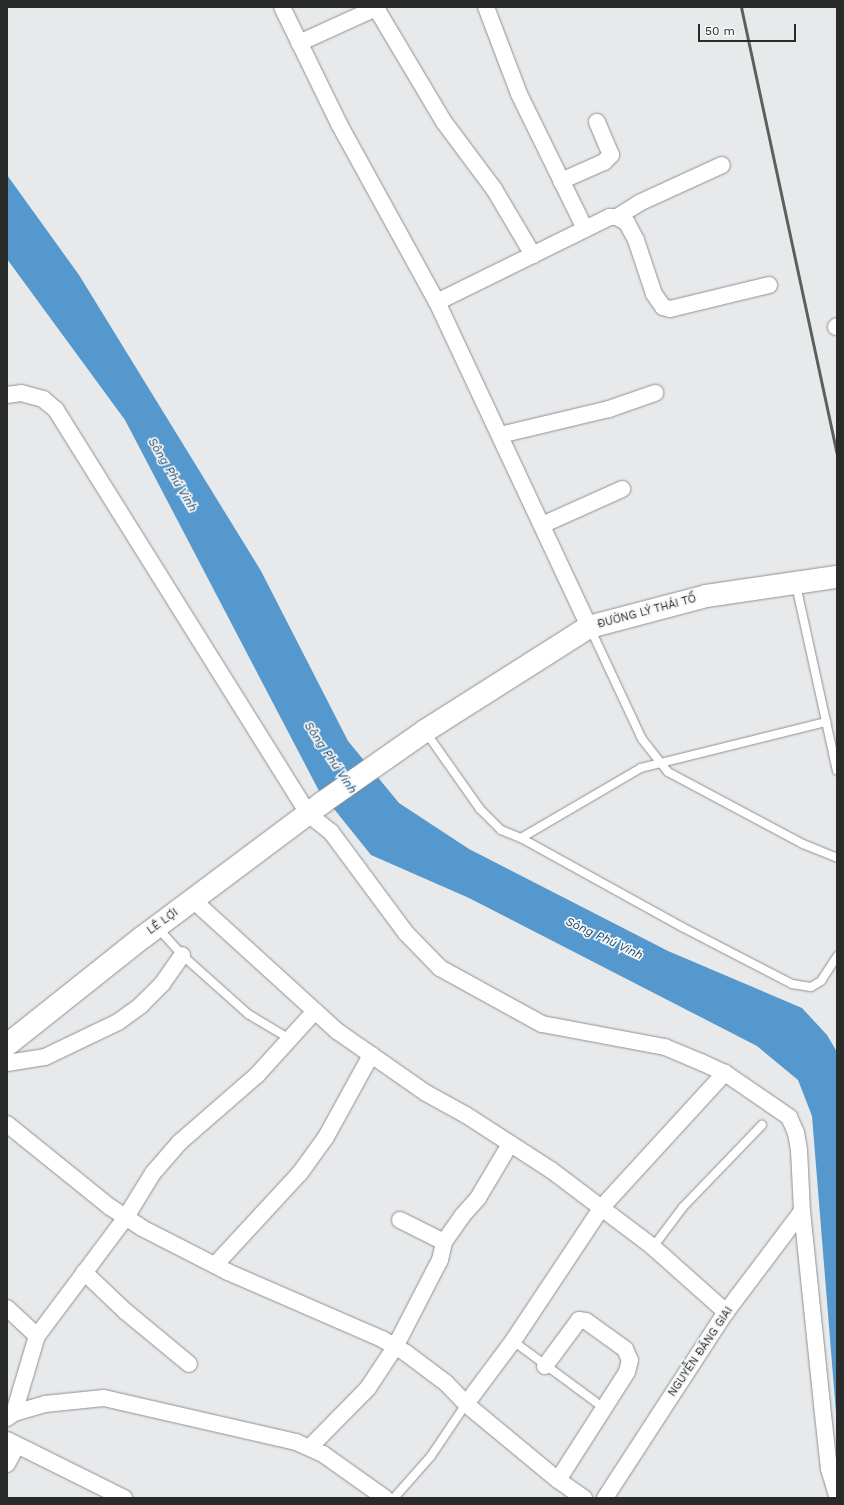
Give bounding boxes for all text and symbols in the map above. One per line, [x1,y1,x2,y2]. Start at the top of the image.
scale bar [700,16,798,42]
text: 50 m [705,24,735,38]
water label: Sông Phú Vinh [144,435,200,515]
street label: ĐƯỜNG LÝ THÁI TỔ [596,592,698,632]
water label: Sông Phú Vinh [301,719,359,797]
street label: LÊ LỢI [145,906,181,938]
water label: Sông Phú Vinh [563,915,645,963]
street label: NGUYỄN ĐĂNG GIAI [666,1305,736,1399]

